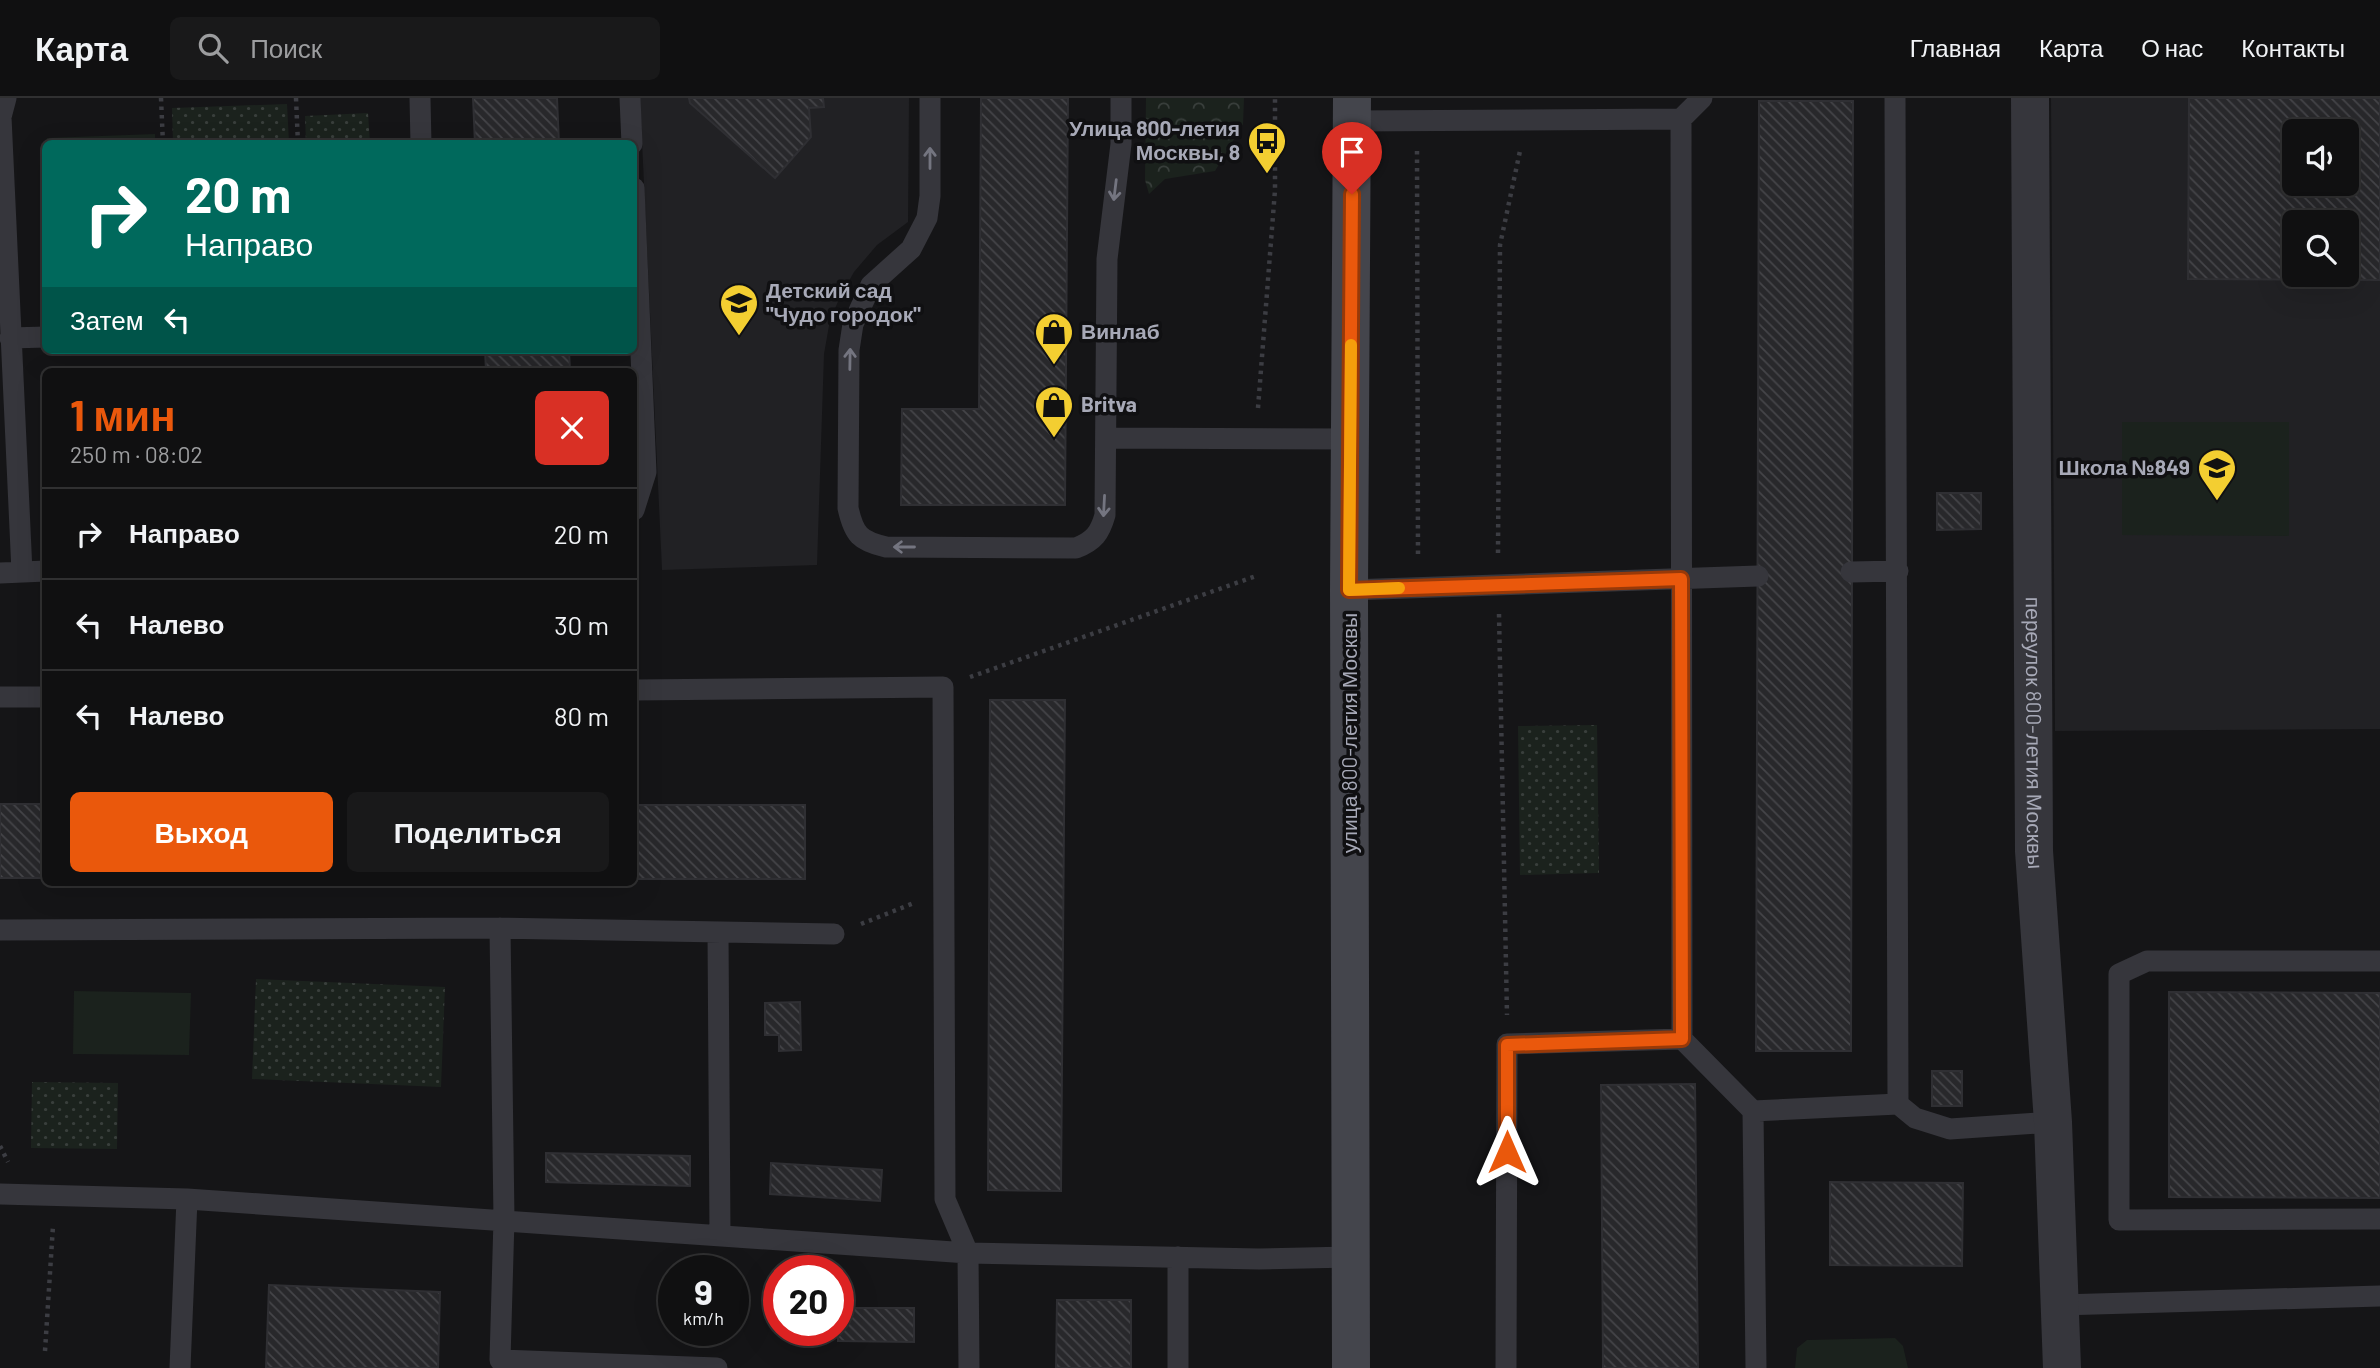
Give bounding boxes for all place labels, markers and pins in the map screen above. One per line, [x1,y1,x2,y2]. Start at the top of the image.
place label: Улица 800-летия Москвы, 8 [1069,115,1240,164]
bus stop icon: Улица 800-летия Москвы, 8 [1246,120,1288,175]
pin [1322,122,1382,194]
place label: Детский сад "Чудо городок" [766,277,921,326]
school or university icon: Детский сад "Чудо городок" [718,282,760,337]
shop icon: Винлаб [1033,311,1075,366]
place label: Винлаб [1081,318,1160,343]
shop icon: Britva [1033,384,1075,439]
place label: Britva [1081,391,1137,416]
school or university icon: Школа №849 [2196,447,2238,502]
place label: Школа №849 [2059,454,2190,479]

